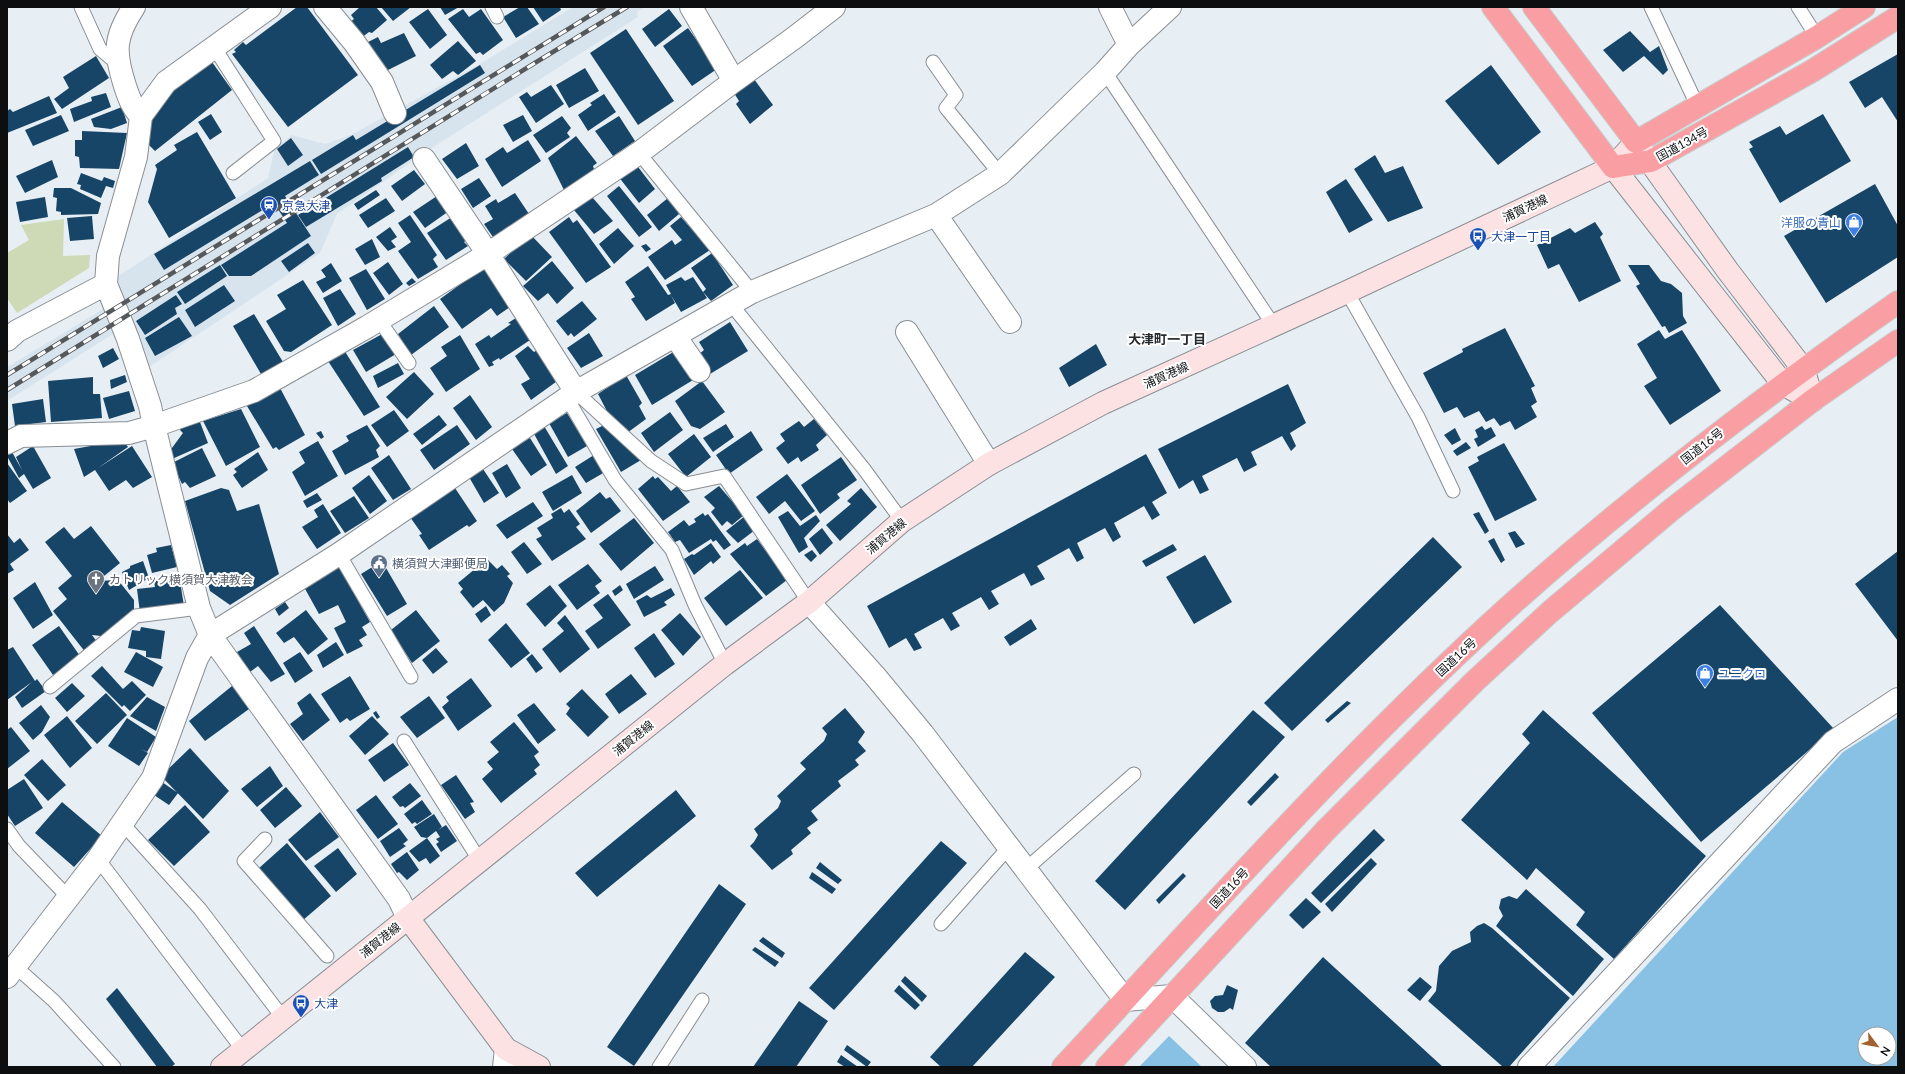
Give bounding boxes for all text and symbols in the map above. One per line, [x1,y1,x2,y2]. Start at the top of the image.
street label: 国道134号 [1653,124,1711,164]
street label: 浦賀港線 [1500,191,1550,225]
station icon: 京急大津 [259,195,279,220]
place label: 京急大津 [282,198,330,213]
shop icon: 洋服の青山 [1844,212,1864,237]
place label: 洋服の青山 [1781,215,1841,230]
bus stop icon: 大津一丁目 [1468,226,1488,251]
place label: 大津一丁目 [1491,229,1551,244]
district label: 大津町一丁目 [1128,331,1206,347]
street label: 浦賀港線 [1141,358,1191,392]
street label: 国道16号 [1678,425,1726,467]
street label: 浦賀港線 [863,515,909,557]
public building icon: 横須賀大津郵便局 [369,553,389,578]
place label: 横須賀大津郵便局 [392,556,488,571]
church icon: カトリック横須賀大津教会 [86,569,106,594]
place label: カトリック横須賀大津教会 [109,572,253,587]
street label: 国道16号 [1433,634,1479,680]
shop icon: ユニクロ [1695,663,1715,688]
place label: ユニクロ [1718,666,1766,681]
street label: 浦賀港線 [610,717,656,759]
street label: 国道16号 [1206,865,1252,911]
street label: 浦賀港線 [357,919,403,961]
bus stop icon: 大津 [291,993,311,1018]
place label: 大津 [314,996,338,1011]
north arrow [1857,1026,1897,1066]
text: N [1878,1045,1894,1059]

